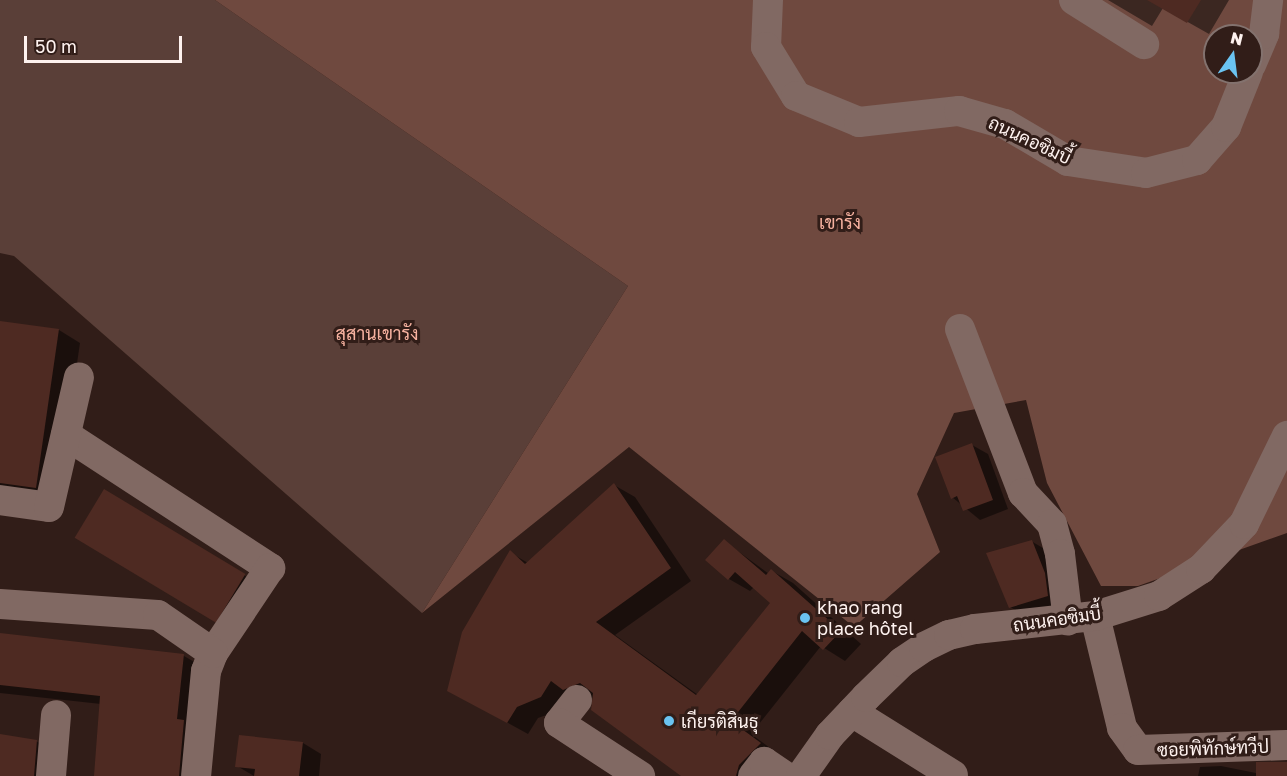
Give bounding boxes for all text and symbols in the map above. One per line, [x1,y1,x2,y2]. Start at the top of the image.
scale bar [27,24,184,62]
north arrow [1203,24,1263,84]
text: N [1229,27,1245,50]
text: 50 m [35,35,77,57]
street label: ถนนคอซิมบี้ [985,111,1075,169]
park label: เขารัง [819,211,861,233]
park label: สุสานเขารัง [336,322,418,344]
place label: khao rang place hôtel [817,597,914,640]
street label: ถนนคอซิมบี้ [1012,602,1102,636]
marker: khao rang place hôtel [798,611,812,625]
place label: เกียรติสินธุ [681,710,759,732]
marker: เกียรติสินธุ [662,714,676,728]
street label: ซอยพิทักษ์ทวีป [1157,735,1269,761]

